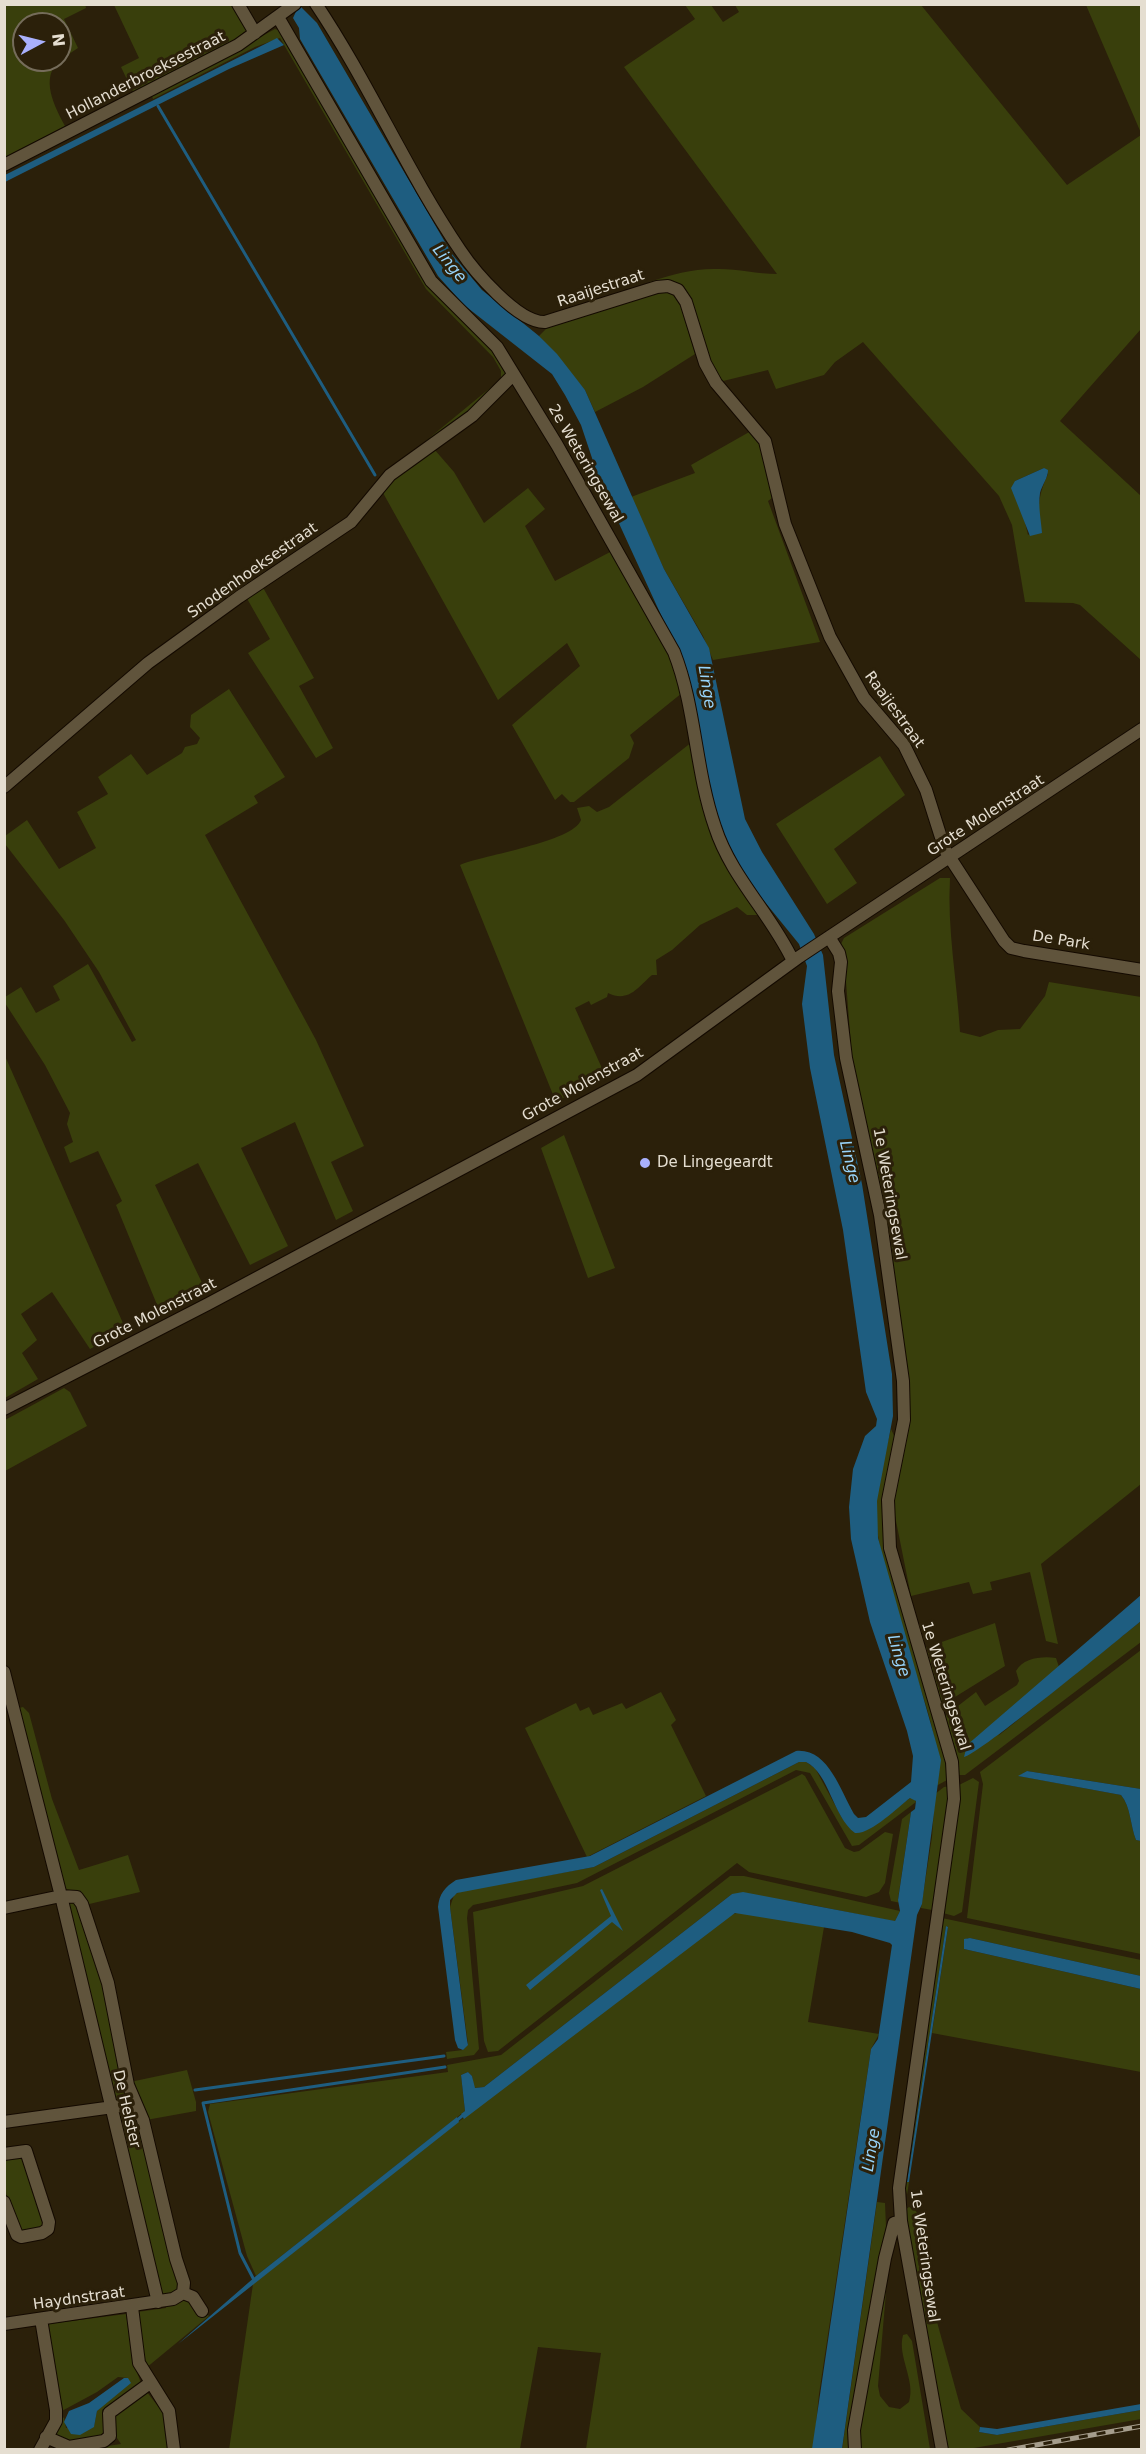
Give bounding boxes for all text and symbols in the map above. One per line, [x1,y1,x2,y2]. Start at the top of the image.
north arrow [12,12,72,72]
street label: Hollanderbroeksestraat [63,28,229,124]
text: N [48,32,69,48]
water label: Linge [428,241,470,287]
street label: Raaijestraat [555,267,647,311]
street label: 2e Weteringsewal [544,402,626,526]
street label: Snodenhoeksestraat [185,519,321,623]
water label: Linge [693,664,719,710]
street label: Raaijestraat [860,668,928,752]
street label: Grote Molenstraat [924,772,1048,860]
street label: De Park [1031,928,1091,954]
street label: Grote Molenstraat [519,1044,647,1126]
street label: 1e Weteringsewal [869,1127,909,1261]
water label: Linge [834,1139,864,1185]
place label: De Lingegeardt [657,1154,773,1172]
marker: De Lingegeardt [638,1156,652,1170]
street label: Grote Molenstraat [90,1275,220,1353]
street label: 1e Weteringsewal [917,1619,973,1753]
water label: Linge [882,1632,914,1680]
street label: De Helster [108,2068,144,2150]
water label: Linge [859,2127,885,2173]
street label: 1e Weteringsewal [906,2188,942,2324]
street label: Haydnstraat [32,2284,126,2314]

